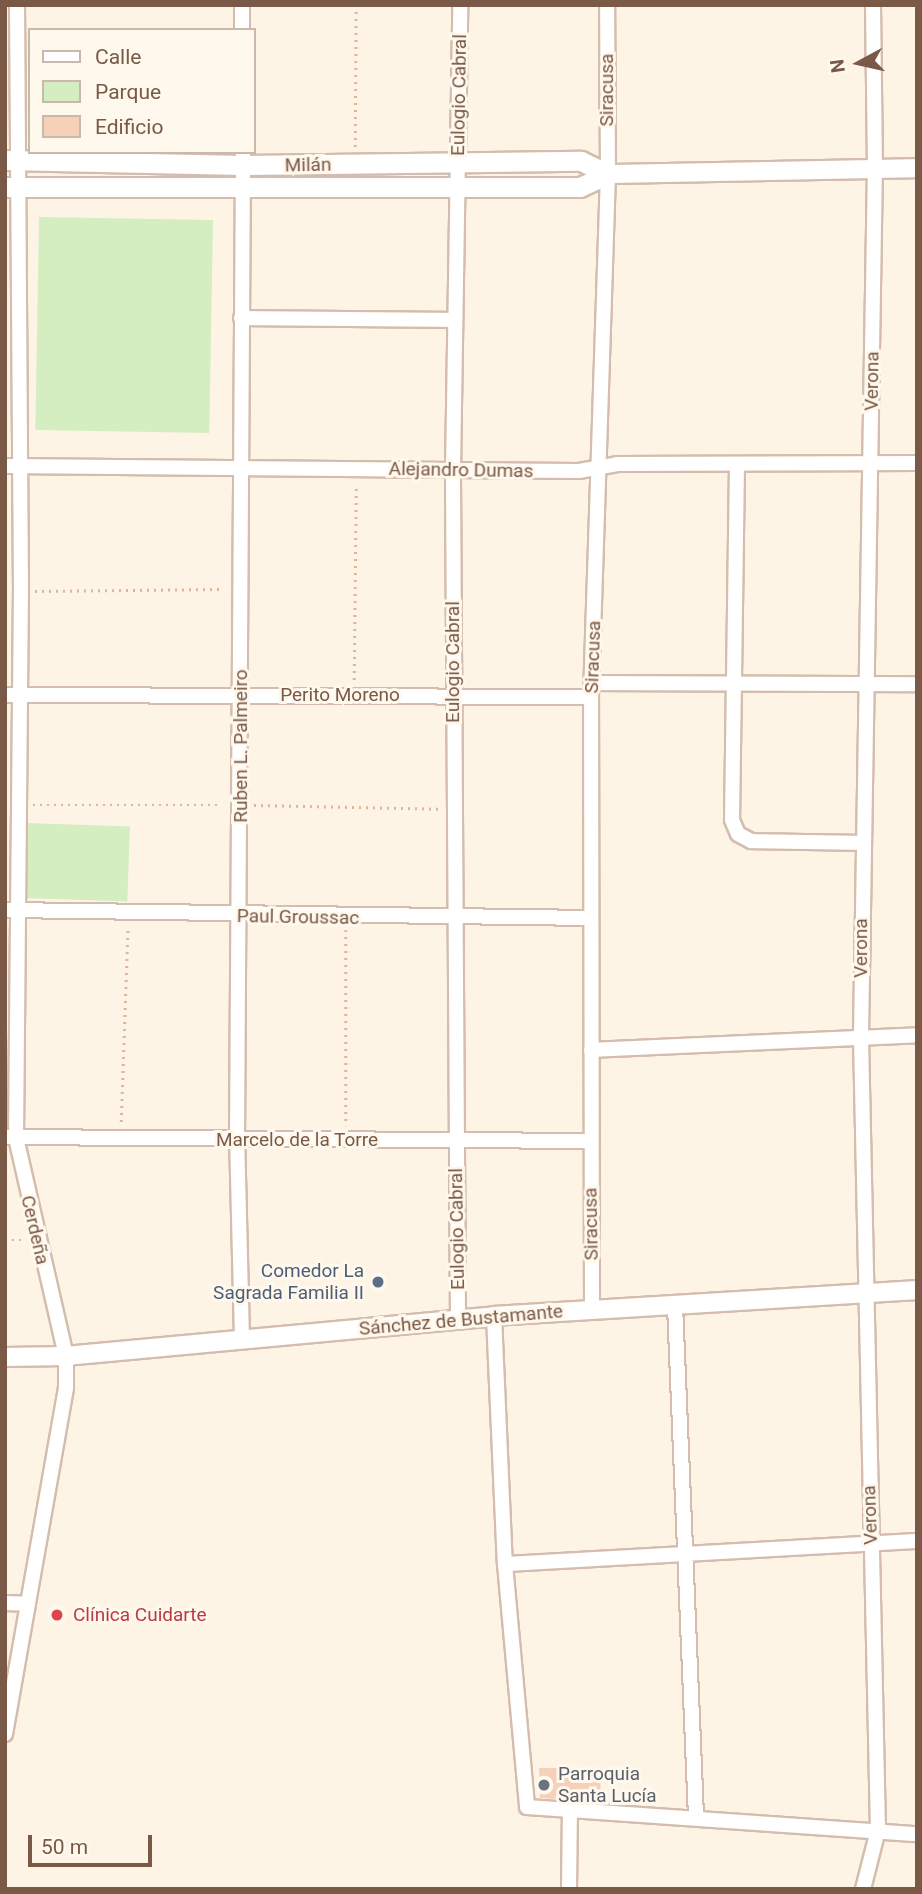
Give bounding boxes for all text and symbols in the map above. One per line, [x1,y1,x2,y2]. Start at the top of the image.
legend [28,28,256,154]
north arrow [824,28,894,98]
street label: Eulogio Cabral [447,34,471,156]
text: Calle [95,45,141,69]
street label: Siracusa [596,54,618,126]
text: N [825,58,850,74]
text: Parque [95,80,161,104]
text: Edificio [95,115,163,139]
street label: Milán [284,153,332,177]
street label: Verona [860,351,884,411]
street label: Alejandro Dumas [388,457,534,483]
street label: Eulogio Cabral [442,601,464,723]
street label: Siracusa [580,620,606,694]
street label: Ruben L. Palmeiro [230,669,252,823]
street label: Perito Moreno [280,684,400,706]
street label: Paul Groussac [237,905,359,929]
street label: Verona [850,918,872,978]
street label: Marcelo de la Torre [216,1129,378,1151]
street label: Eulogio Cabral [445,1168,469,1290]
street label: Siracusa [579,1187,603,1261]
street label: Cerdeña [16,1193,54,1267]
place label: Comedor La Sagrada Familia II [213,1260,364,1304]
marker: Comedor La Sagrada Familia II [370,1274,386,1290]
street label: Sánchez de Bustamante [358,1300,564,1340]
street label: Verona [858,1485,882,1545]
place label: Clínica Cuidarte [73,1604,207,1626]
marker: Clínica Cuidarte [47,1605,67,1625]
place label: Parroquia Santa Lucía [558,1763,657,1807]
marker: Parroquia Santa Lucía [536,1777,552,1793]
scale bar [32,1820,156,1864]
text: 50 m [41,1835,88,1859]

